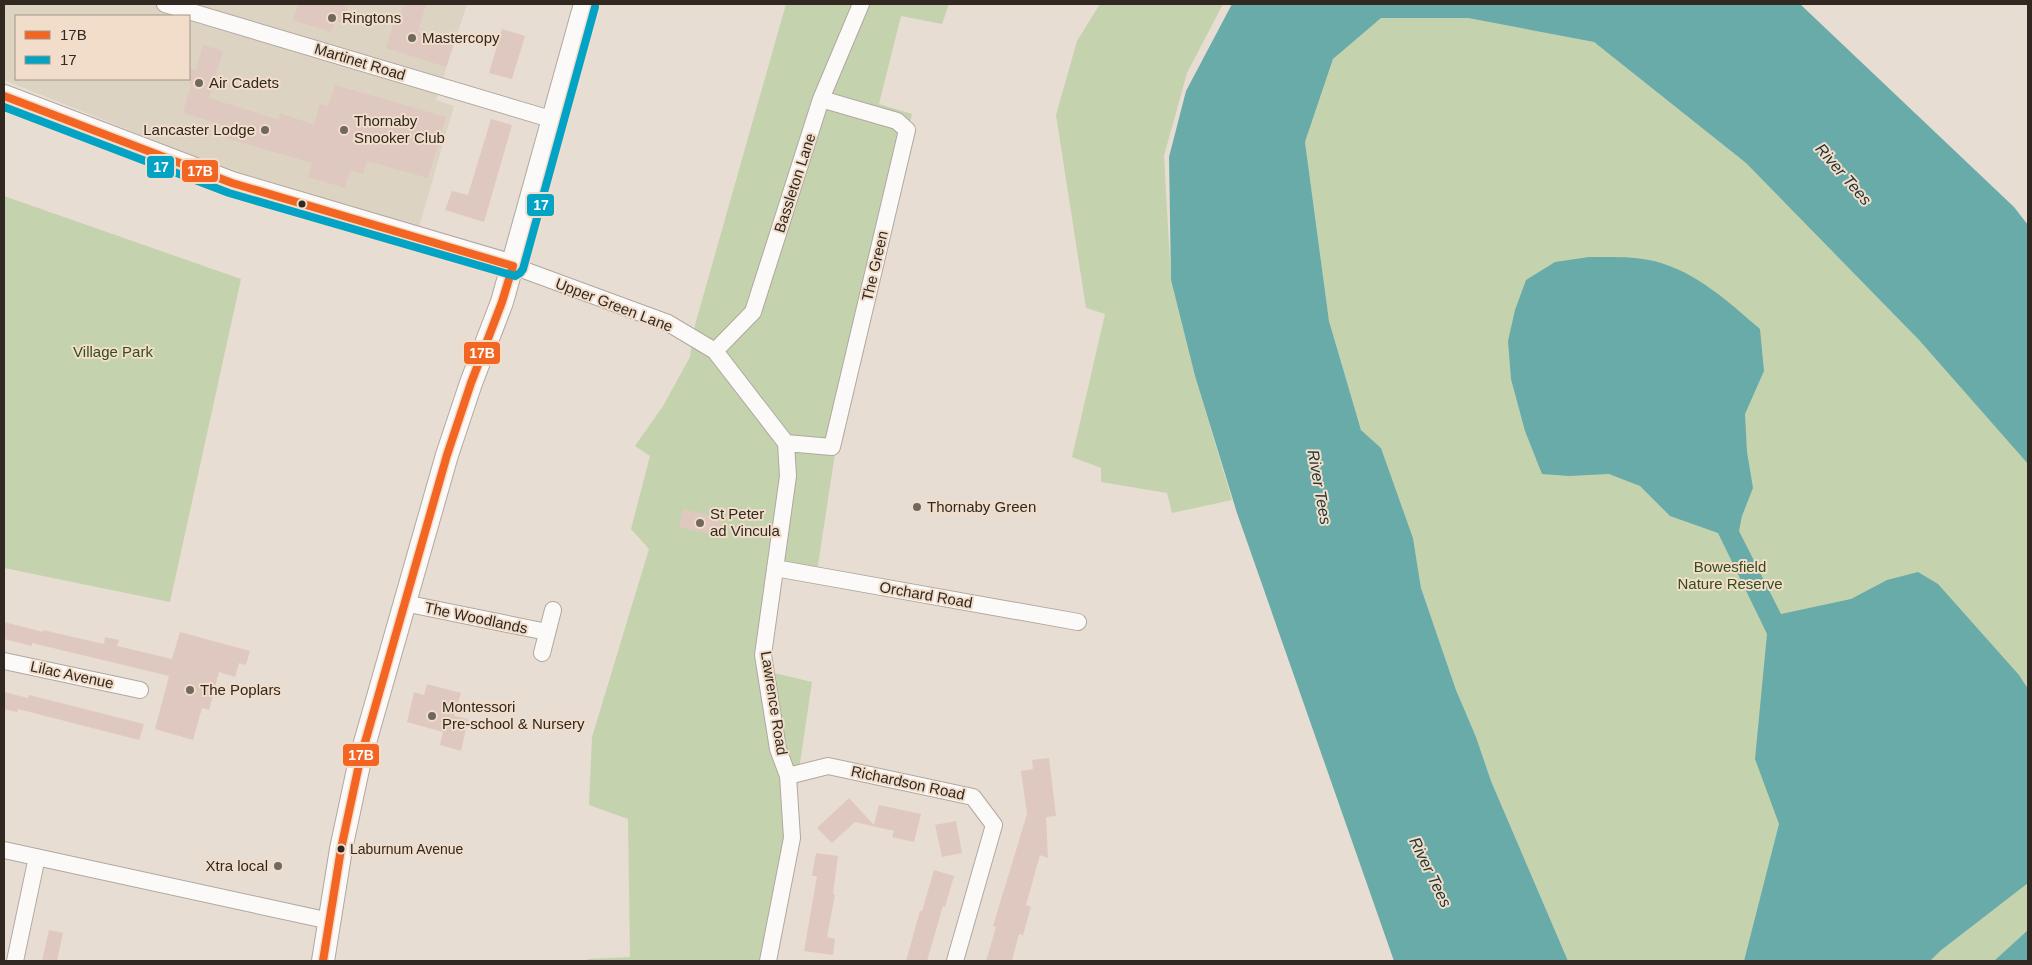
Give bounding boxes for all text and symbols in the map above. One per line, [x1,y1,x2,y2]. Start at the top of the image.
place label: Ringtons [342,9,401,26]
marker: Ringtons [326,12,338,24]
legend [15,15,190,80]
text: 17B [60,26,87,43]
place label: Mastercopy [422,29,500,46]
marker: Mastercopy [406,32,418,44]
street label: Martinet Road [313,40,408,83]
text: 17 [60,51,77,68]
place label: Air Cadets [209,74,279,91]
marker: Air Cadets [193,77,205,89]
place label: Thornaby Snooker Club [354,112,445,146]
place label: Lancaster Lodge [143,121,255,138]
marker: Lancaster Lodge [259,124,271,136]
marker: Thornaby Snooker Club [338,124,350,136]
street label: Bassleton Lane [770,131,819,235]
water label: River Tees [1812,140,1875,209]
line badge: 17 [146,155,175,179]
text: 17 [153,159,169,175]
line badge: 17B [181,159,219,183]
text: 17B [187,163,213,179]
line badge: 17 [526,193,555,217]
text: 17 [533,197,549,213]
unlabelled marker [297,199,307,209]
street label: The Green [858,229,891,303]
street label: Upper Green Lane [553,274,675,335]
line badge: 17B [463,341,501,365]
park label: Village Park [73,343,153,360]
text: 17B [469,345,495,361]
water label: River Tees [1305,448,1334,526]
place label: Thornaby Green [927,498,1036,515]
marker: Thornaby Green [911,501,923,513]
place label: St Peter ad Vincula [710,505,780,539]
marker: St Peter ad Vincula [694,517,706,529]
park label: Bowesfield Nature Reserve [1677,558,1783,592]
street label: Orchard Road [878,578,974,611]
street label: The Woodlands [423,598,529,637]
street label: Lawrence Road [758,650,791,756]
street label: Lilac Avenue [29,657,115,692]
place label: The Poplars [200,681,281,698]
marker: The Poplars [184,684,196,696]
place label: Montessori Pre-school & Nursery [442,698,585,732]
marker: Montessori Pre-school & Nursery [426,710,438,722]
line badge: 17B [342,743,380,767]
text: 17B [348,747,374,763]
street label: Richardson Road [850,762,967,803]
water label: River Tees [1406,834,1455,910]
place label: Laburnum Avenue [350,841,464,857]
marker: Laburnum Avenue [336,844,346,854]
place label: Xtra local [205,857,268,874]
marker: Xtra local [272,860,284,872]

